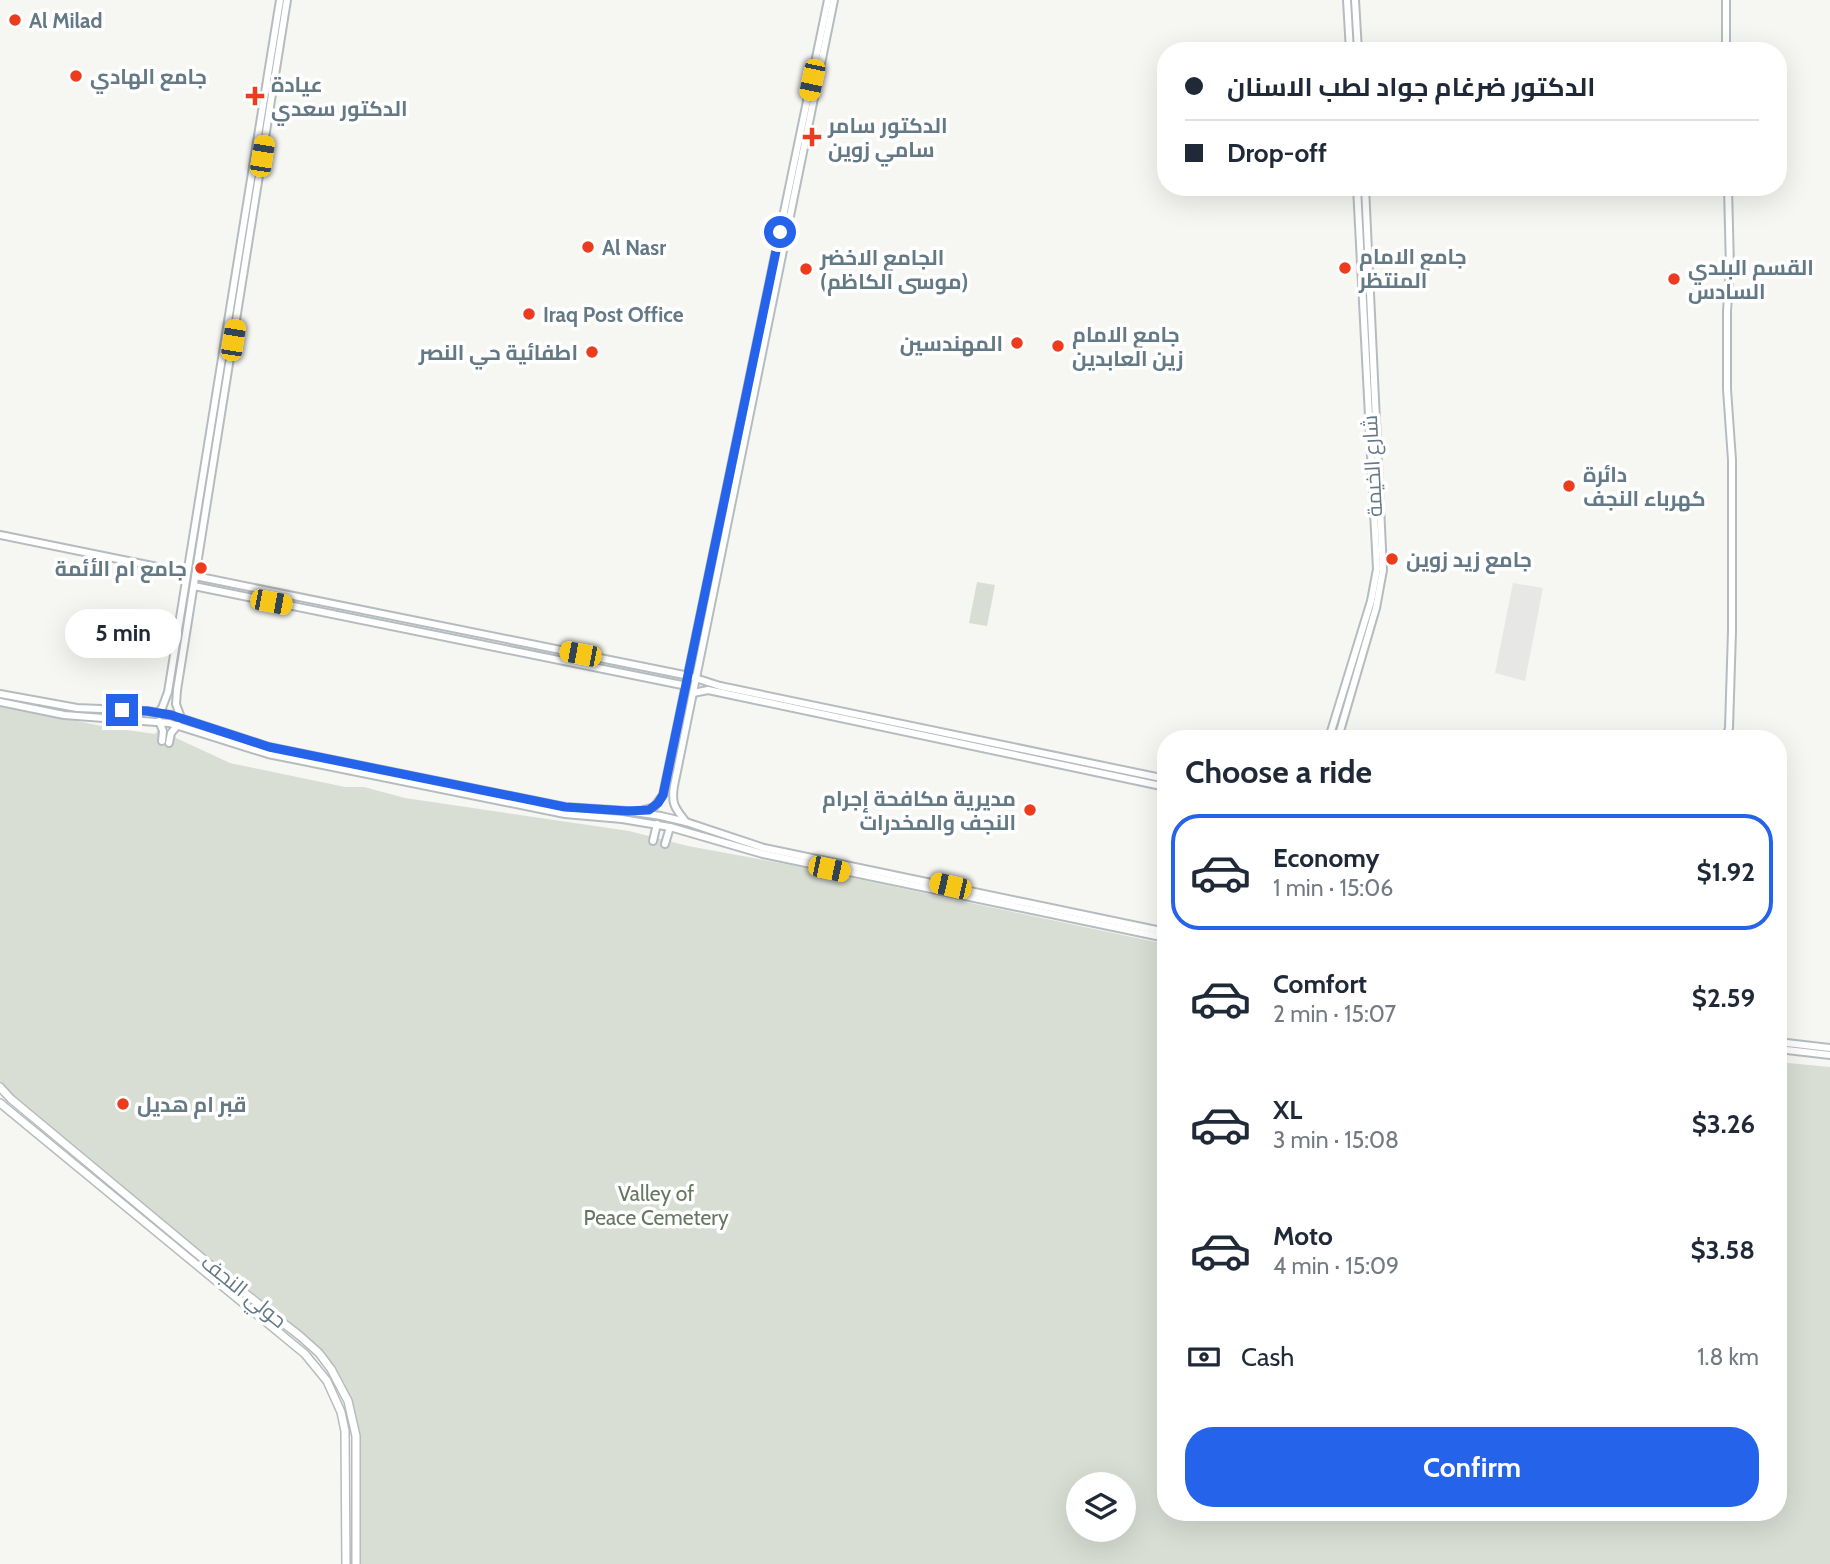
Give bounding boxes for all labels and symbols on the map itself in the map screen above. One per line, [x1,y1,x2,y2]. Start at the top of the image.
place label: Al Milad [29,8,102,33]
marker: Al Milad [7,12,23,28]
car [798,57,827,103]
place label: جامع الهادي [90,64,207,94]
marker: جامع الهادي [68,68,84,84]
place label: عيادة الدكتور سعدي [271,72,408,126]
marker: عيادة الدكتور سعدي [245,86,265,106]
place label: الدكتور سامر سامي زوين [827,113,948,167]
marker: الدكتور سامر سامي زوين [802,127,822,147]
car [249,134,276,178]
route start [764,216,796,248]
place label: Al Nasr [602,235,666,260]
marker: Al Nasr [580,239,596,255]
place label: جامع الامام المنتظر [1358,244,1467,293]
place label: الجامع الاخضر (موسى الكاظم) [819,245,968,296]
place label: القسم البلدي السادس [1688,255,1814,304]
marker: جامع الامام المنتظر [1337,260,1353,276]
marker: الجامع الاخضر (موسى الكاظم) [798,261,814,277]
marker: القسم البلدي السادس [1666,271,1682,287]
place label: Iraq Post Office [543,302,684,327]
marker: Iraq Post Office [521,306,537,322]
car [220,318,247,362]
place label: جامع الامام زين العابدين [1072,322,1184,371]
place label: المهندسين [900,331,1003,357]
marker: المهندسين [1009,335,1025,351]
marker: جامع الامام زين العابدين [1050,338,1066,354]
place label: اطفائية حي النصر [418,340,578,370]
marker: اطفائية حي النصر [584,344,600,360]
street label: شارع الخيمة [1357,414,1389,518]
place label: دائرة كهرباء النجف [1583,462,1706,512]
marker: دائرة كهرباء النجف [1561,478,1577,494]
place label: جامع زيد زوين [1406,547,1532,574]
marker: جامع زيد زوين [1384,551,1400,567]
place label: جامع ام الأئمة [55,556,187,583]
marker: جامع ام الأئمة [193,560,209,576]
car [249,588,294,616]
callout: 5 min [64,608,180,658]
car [558,640,603,668]
route end [106,694,138,726]
place label: مديرية مكافحة إجرام النجف والمخدرات [822,786,1016,836]
marker: مديرية مكافحة إجرام النجف والمخدرات [1022,802,1038,818]
car [807,854,852,884]
car [928,871,973,901]
place label: قبر ام هديل [137,1092,247,1119]
marker: قبر ام هديل [115,1096,131,1112]
park label: Valley of Peace Cemetery [584,1181,729,1230]
street label: حولي النجف [194,1249,292,1336]

